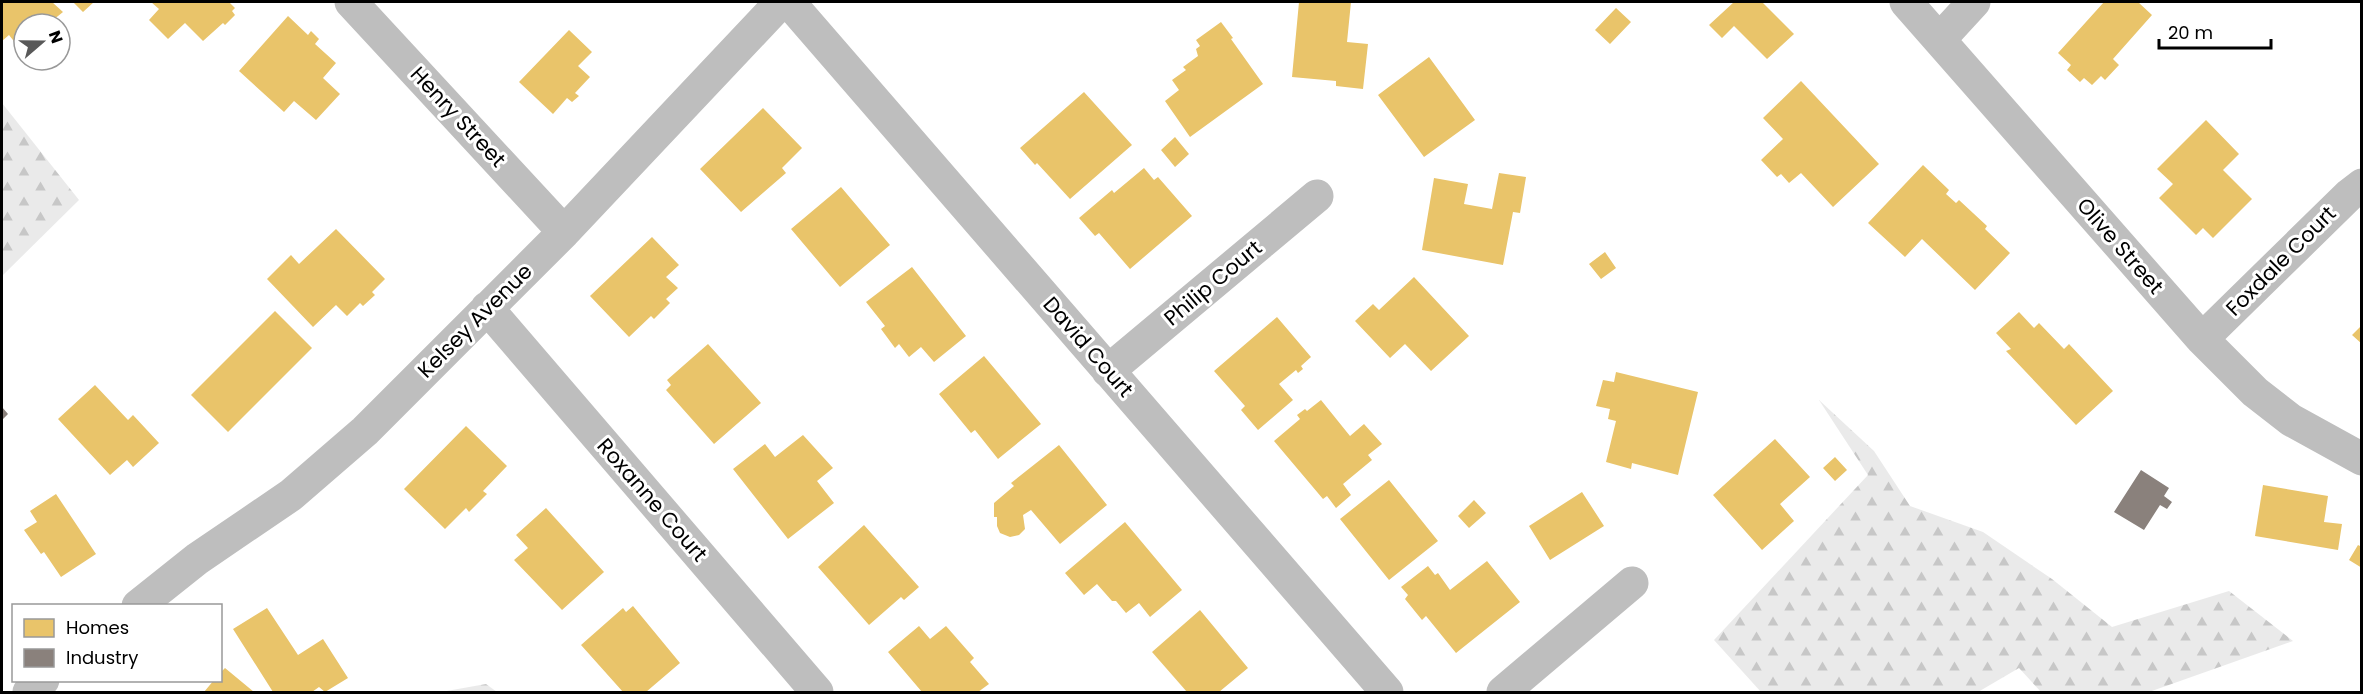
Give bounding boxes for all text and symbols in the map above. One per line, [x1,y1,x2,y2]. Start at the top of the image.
north arrow [12,12,72,72]
scale bar [2159,12,2272,50]
text: 20 m [2168,20,2213,45]
text: N [43,27,68,47]
street label: Henry Street [404,60,513,173]
street label: Olive Street [2070,191,2170,300]
street label: Foxdale Court [2219,199,2342,322]
street label: Philip Court [1158,233,1268,332]
street label: Kelsey Avenue [411,257,538,384]
street label: David Court [1037,290,1140,403]
street label: Roxanne Court [591,432,714,568]
legend [12,604,222,682]
text: Homes [66,615,129,640]
text: Industry [66,645,138,670]

